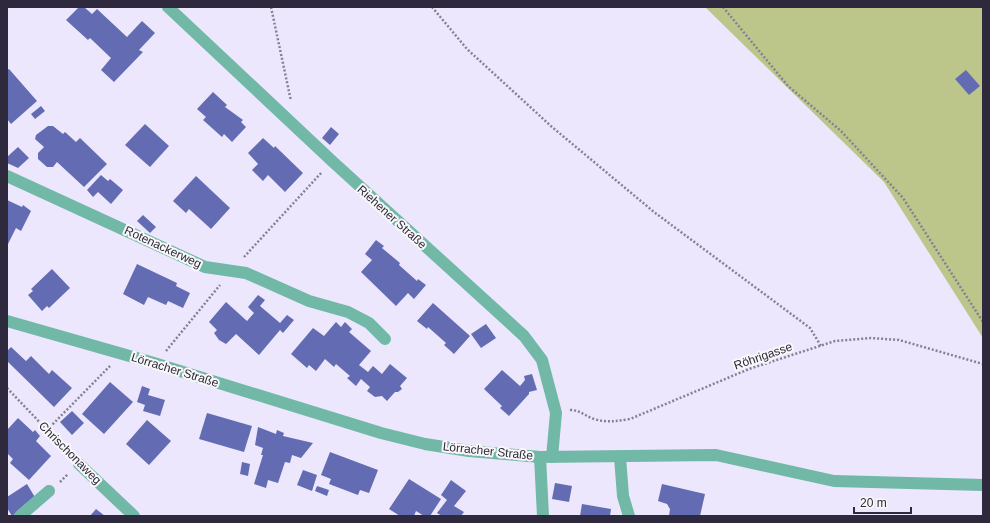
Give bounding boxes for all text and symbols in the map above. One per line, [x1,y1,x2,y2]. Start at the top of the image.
street label: Riehener Straße [355,182,430,252]
street label: Rotenackerweg [122,223,204,271]
street label: Röhrigasse [732,339,794,373]
street label: Lörracher Straße [130,350,221,390]
street label: Chrischonaweg [36,419,104,487]
street label: Lörracher Straße [442,439,534,463]
scale bar [854,489,911,515]
text: 20 m [860,496,887,510]

